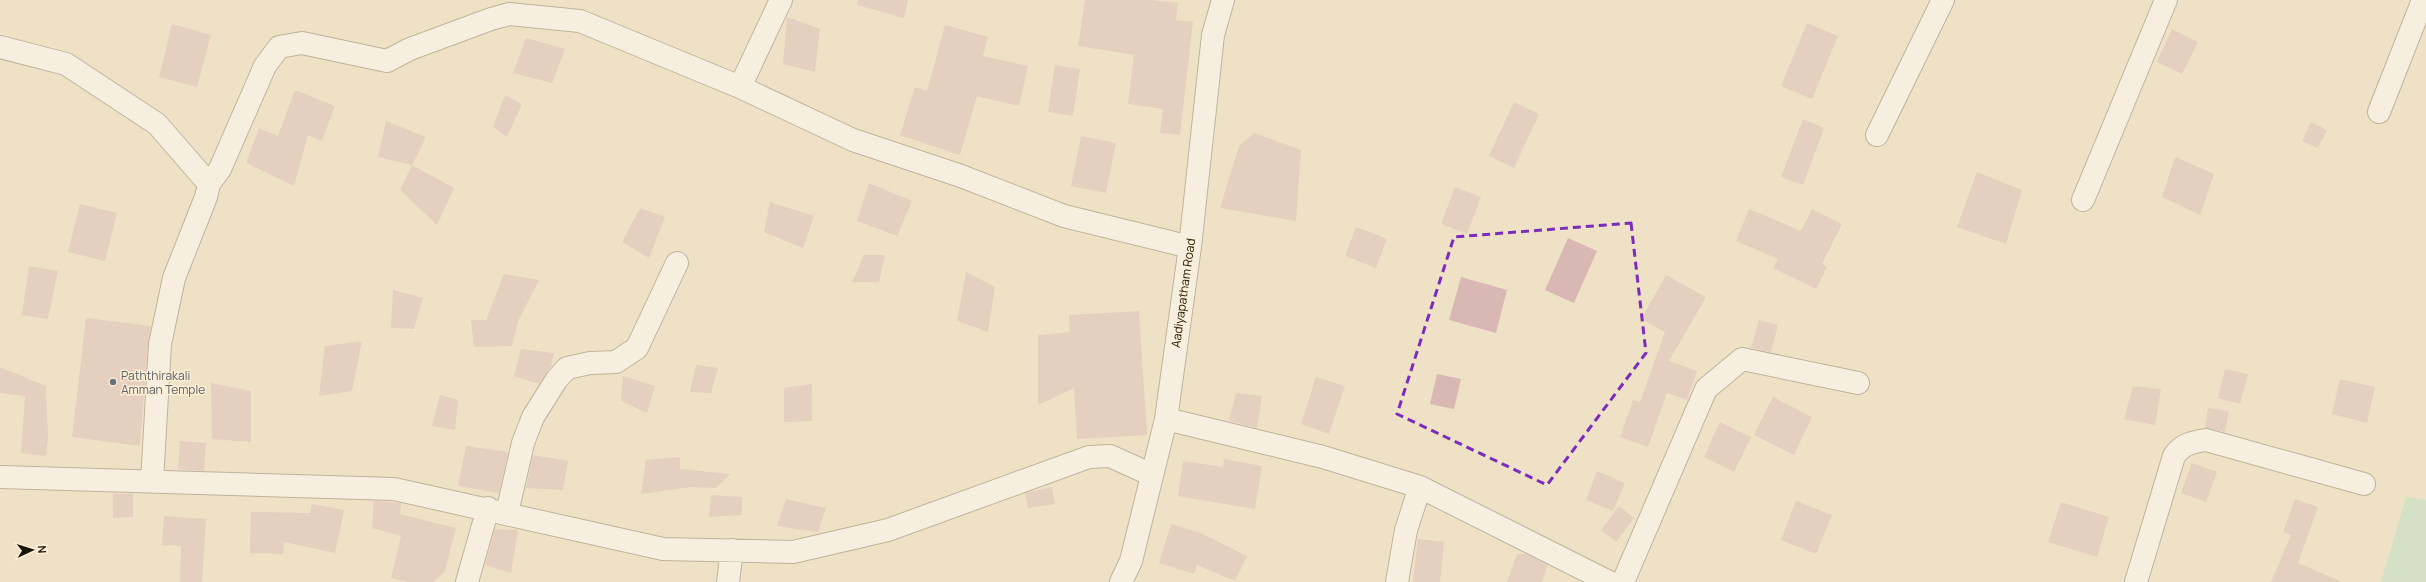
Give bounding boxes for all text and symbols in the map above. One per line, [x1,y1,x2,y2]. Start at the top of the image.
street label: Aadiyapatham Road [1167,237,1199,349]
place label: Paththirakali Amman Temple [121,367,205,398]
marker: Paththirakali Amman Temple [108,377,118,387]
north arrow [12,530,52,570]
text: N [35,545,50,554]

